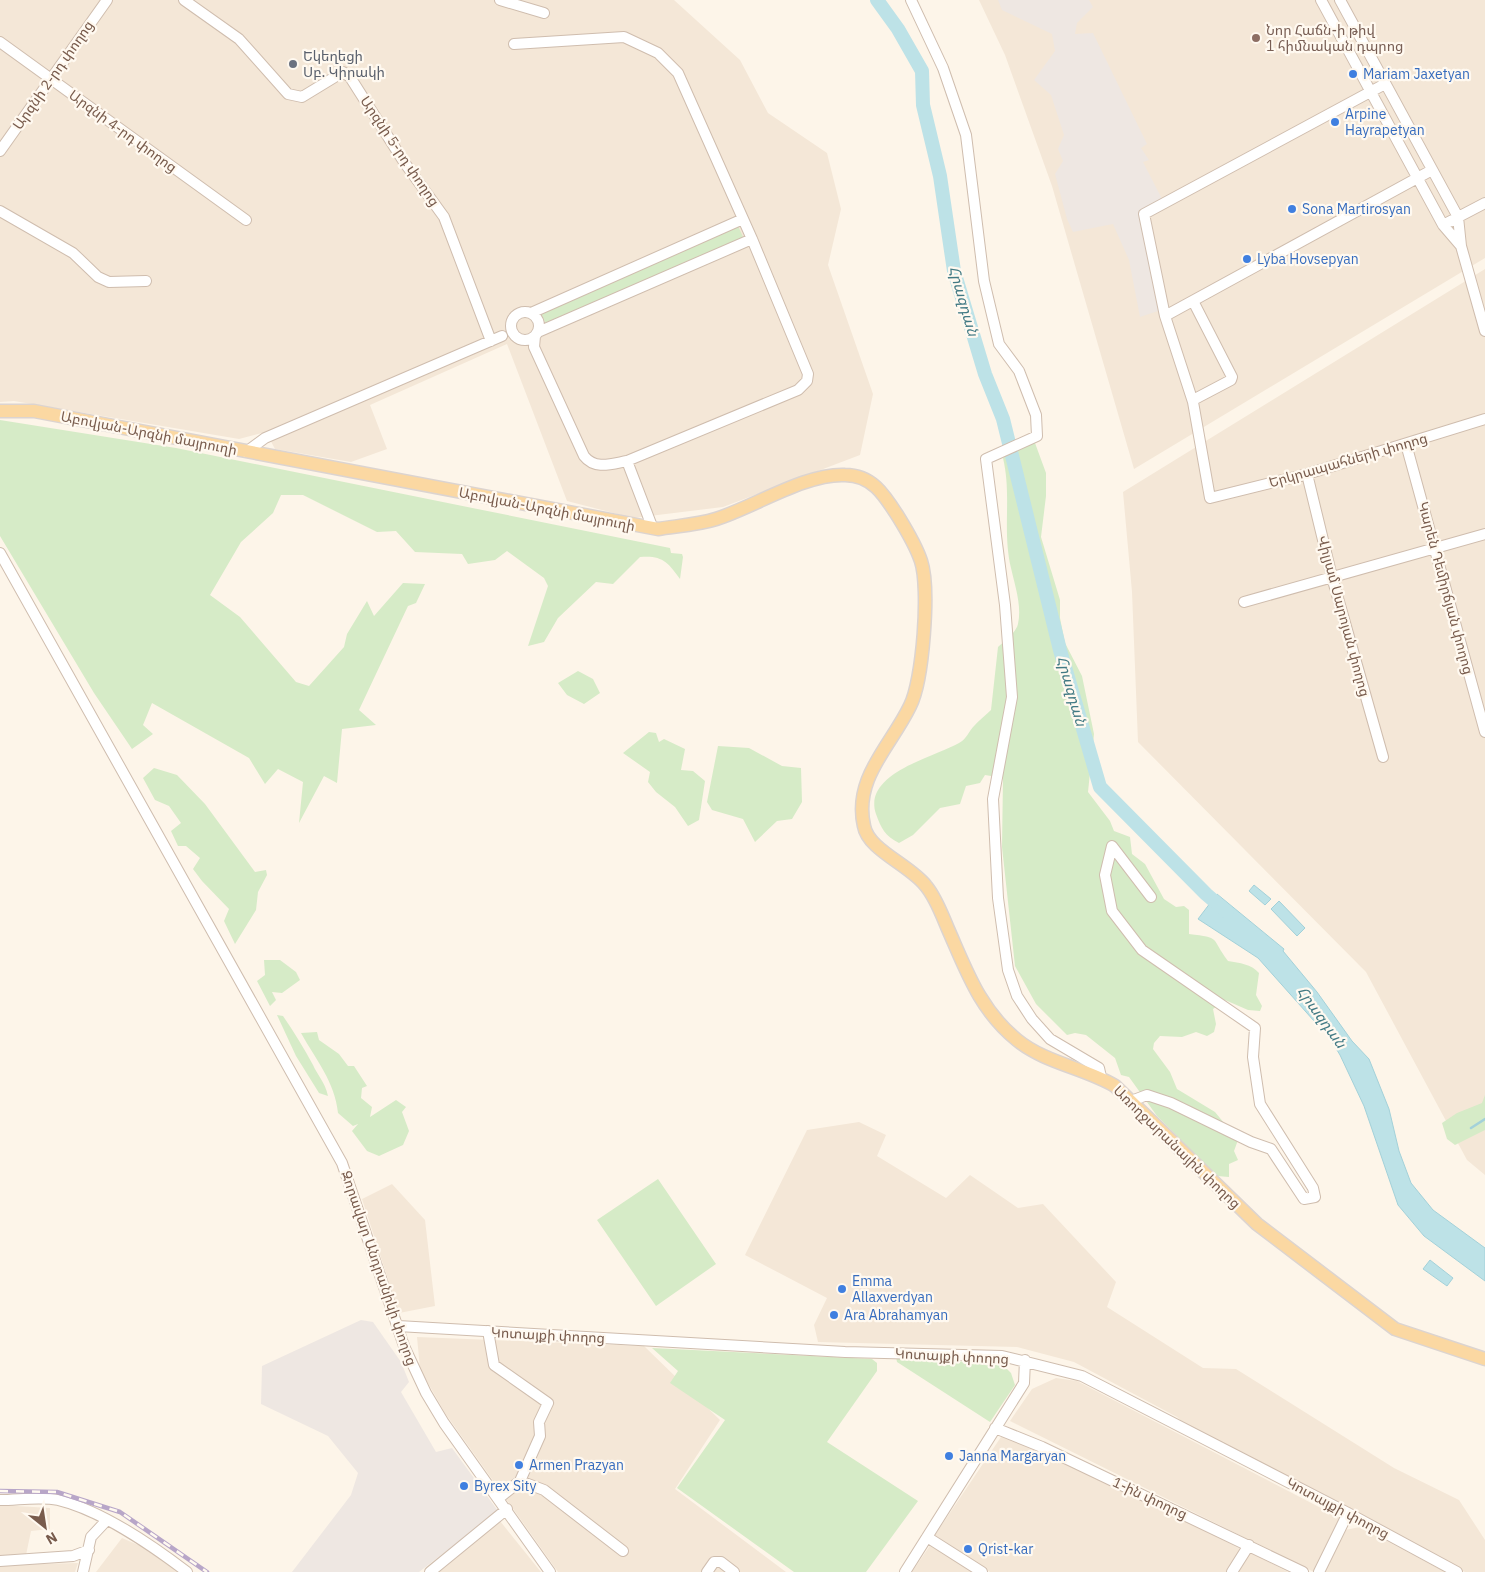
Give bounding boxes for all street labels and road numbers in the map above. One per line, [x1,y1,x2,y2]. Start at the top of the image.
street label: Արզնի 2-րդ փողոց [9,17,97,133]
street label: Արզնի 4-րդ փողոց [65,86,181,176]
street label: Արզնի 5-րդ փողոց [356,92,444,210]
street label: Աբովյան-Արզնի մայրուղի [59,407,239,459]
street label: Երկրապահների փողոց [1267,429,1429,491]
street label: Աբովյան-Արզնի մայրուղի [457,483,637,535]
street label: Կարեն Դեմիրճյան փողոց [1414,500,1478,676]
street label: Վիլյամ Սարոյան փողոց [1314,533,1374,699]
street label: Առողջարանային փողոց [1110,1081,1244,1213]
street label: Զորավար Անդրանիկի փողոց [337,1168,421,1368]
street label: Կոտայքի փողոց [491,1323,605,1347]
street label: Կոտայքի փողոց [895,1344,1009,1368]
street label: 1-ին փողոց [1110,1473,1190,1523]
street label: Կոտայքի փողոց [1283,1473,1393,1543]

